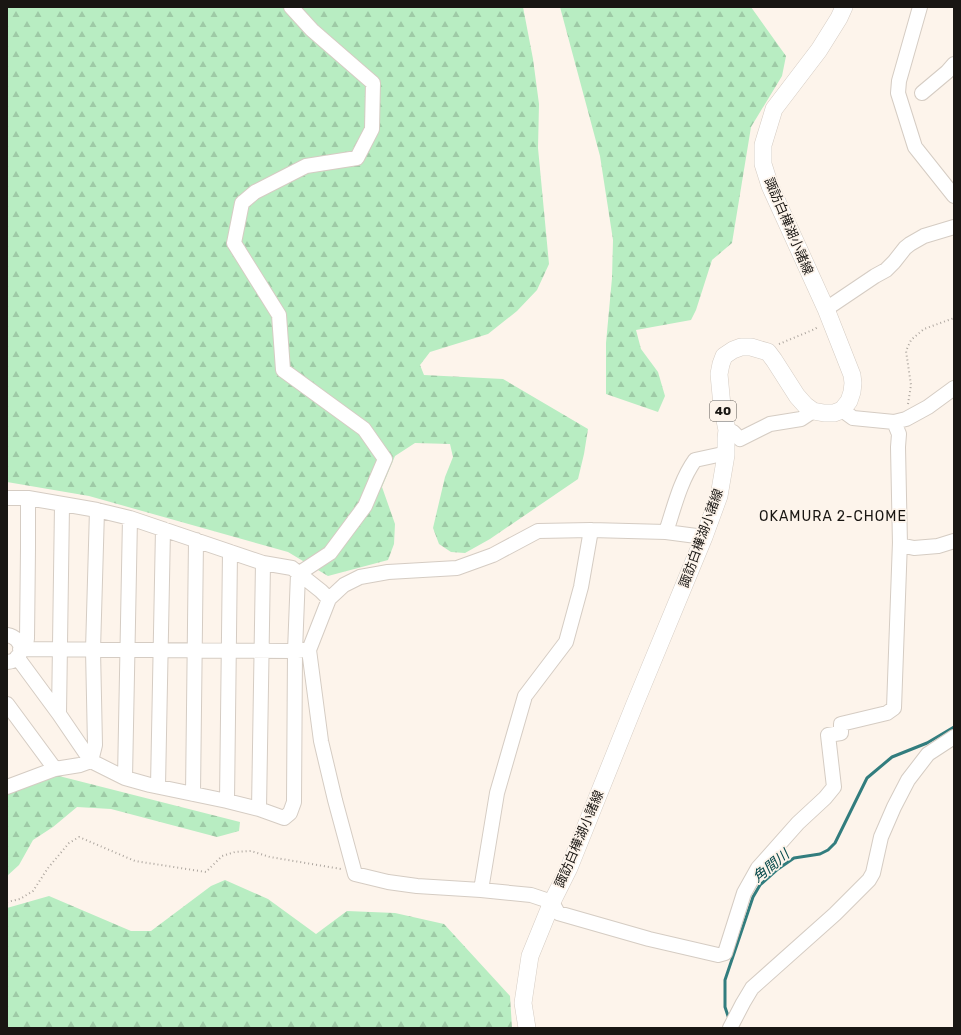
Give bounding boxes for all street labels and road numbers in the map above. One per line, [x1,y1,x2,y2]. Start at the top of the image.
street label: 諏訪白樺湖小諸線 [762,175,816,277]
road number: 40 [710,401,736,421]
street label: 諏訪白樺湖小諸線 [676,487,726,589]
street label: 諏訪白樺湖小諸線 [552,788,606,890]

